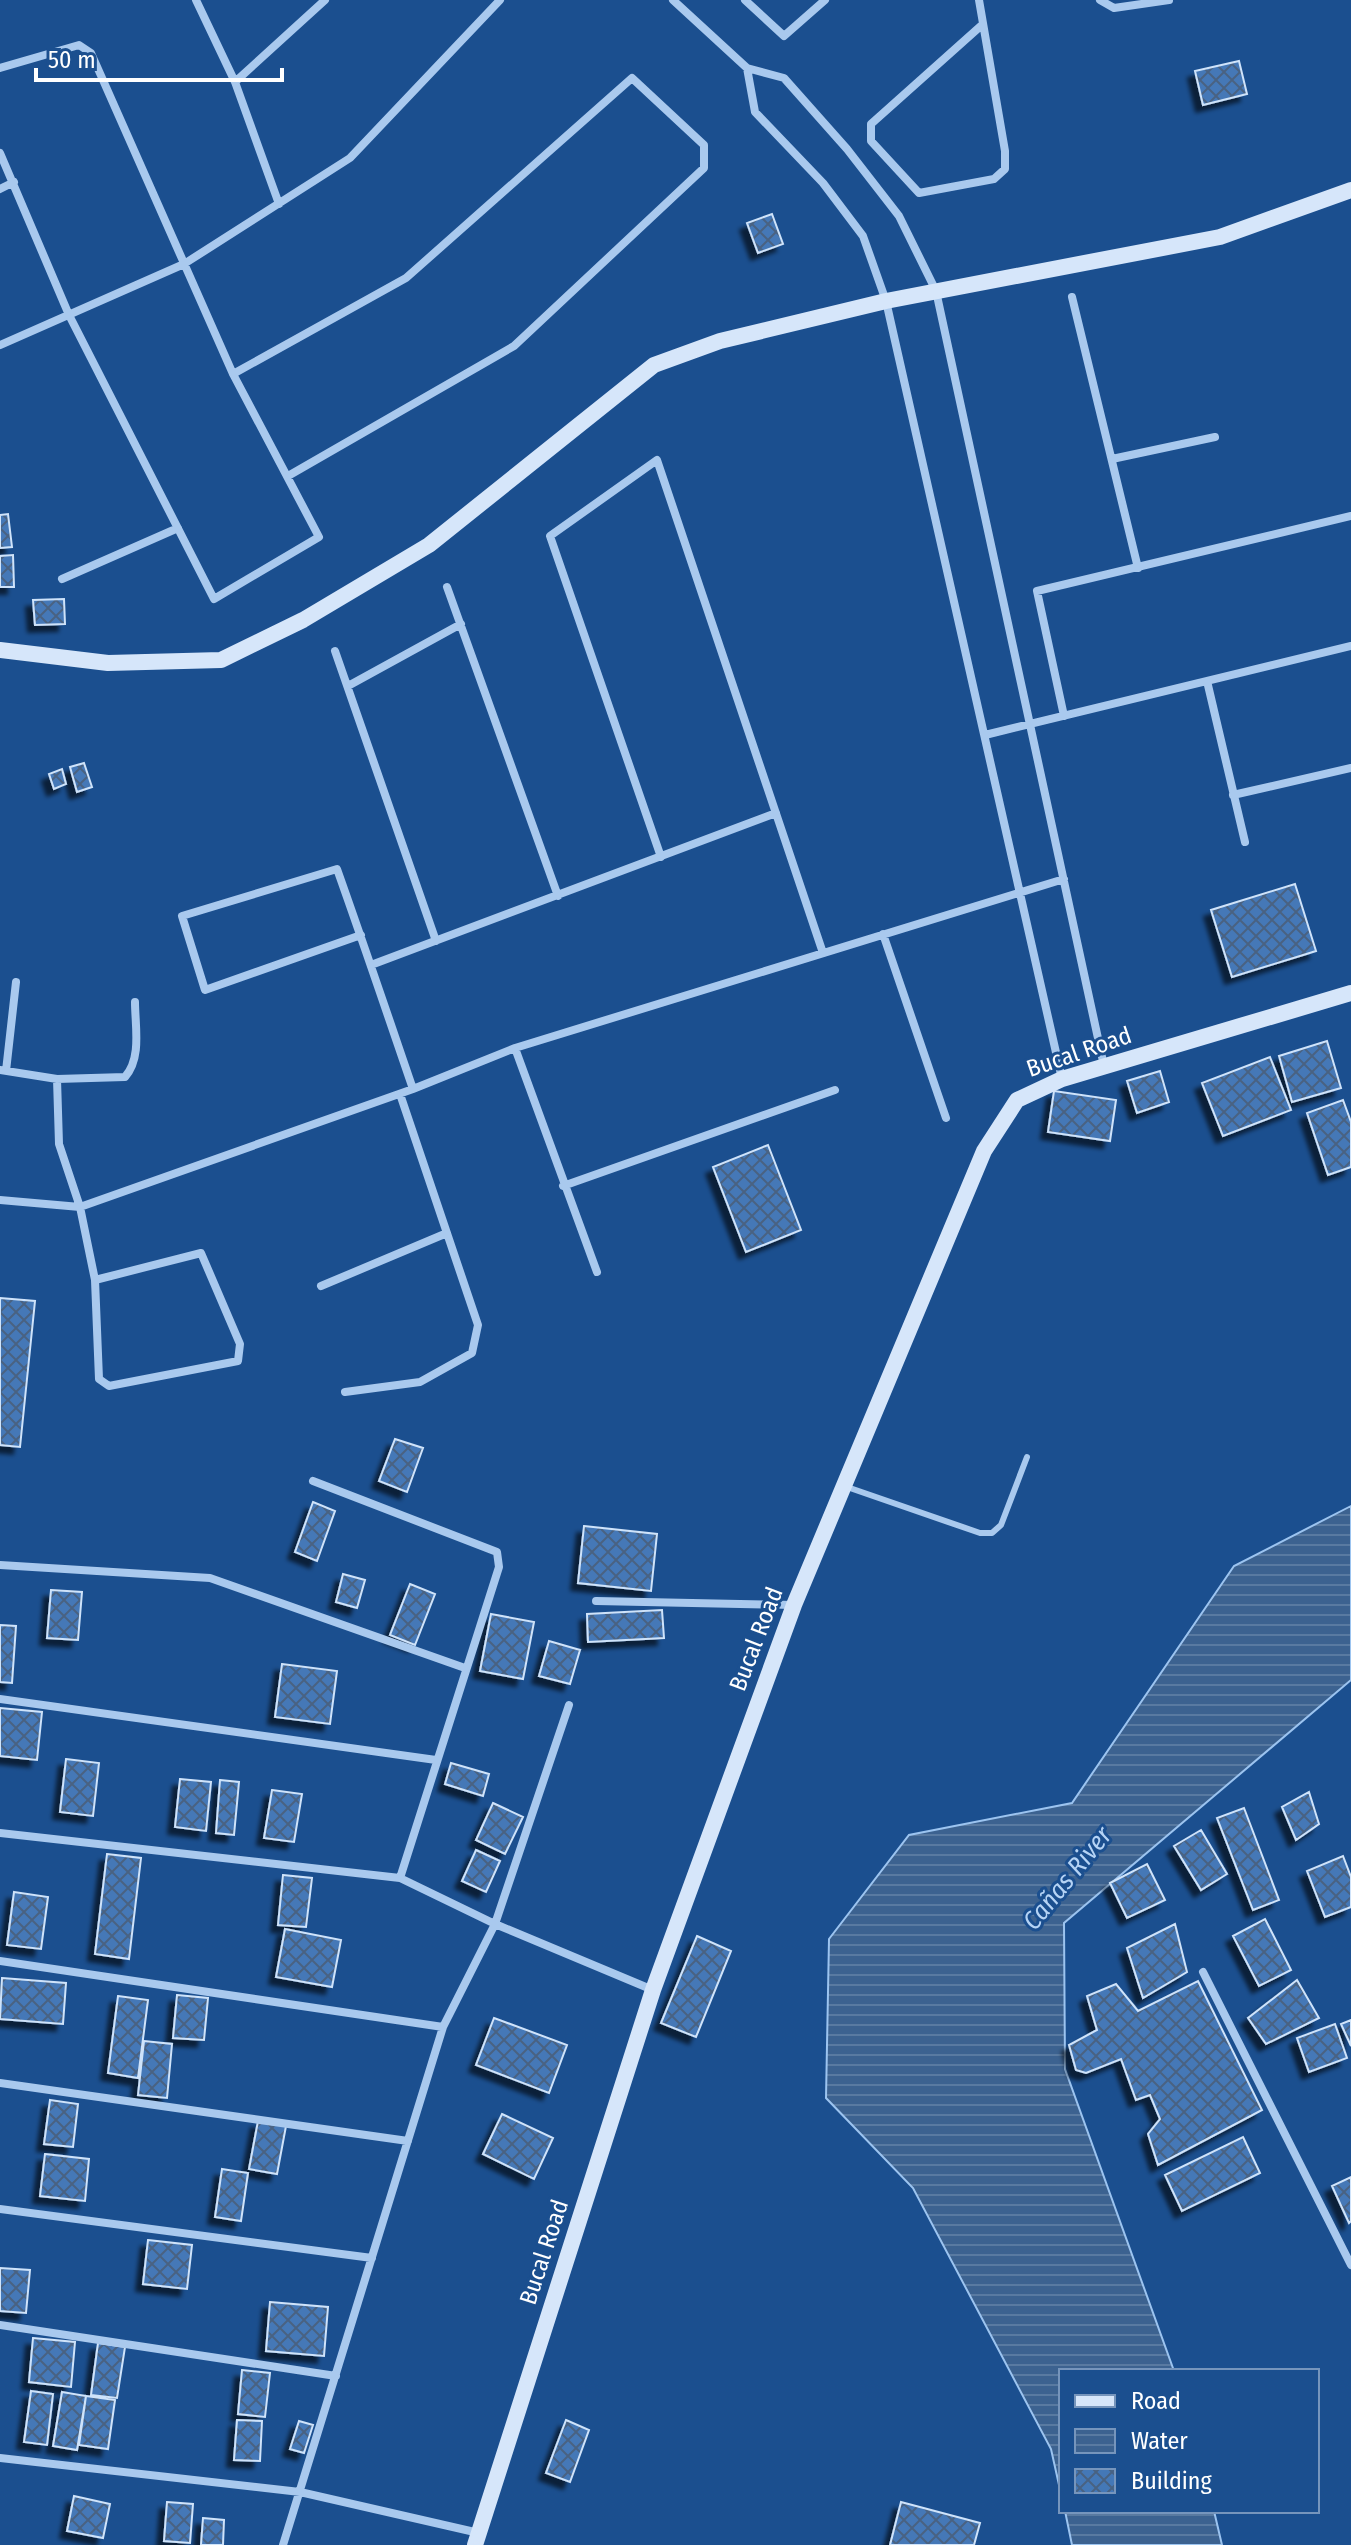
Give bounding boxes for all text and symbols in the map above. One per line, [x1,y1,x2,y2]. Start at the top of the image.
scale bar [36,32,282,82]
text: 50 m [48,46,96,74]
street label: Bucal Road [1023,1021,1135,1083]
street label: Bucal Road [723,1583,789,1695]
water label: Cañas River [1016,1820,1119,1936]
street label: Bucal Road [514,2196,574,2308]
legend [1059,2369,1319,2513]
text: Road [1131,2387,1181,2415]
text: Water [1131,2427,1188,2455]
text: Building [1131,2467,1213,2495]

